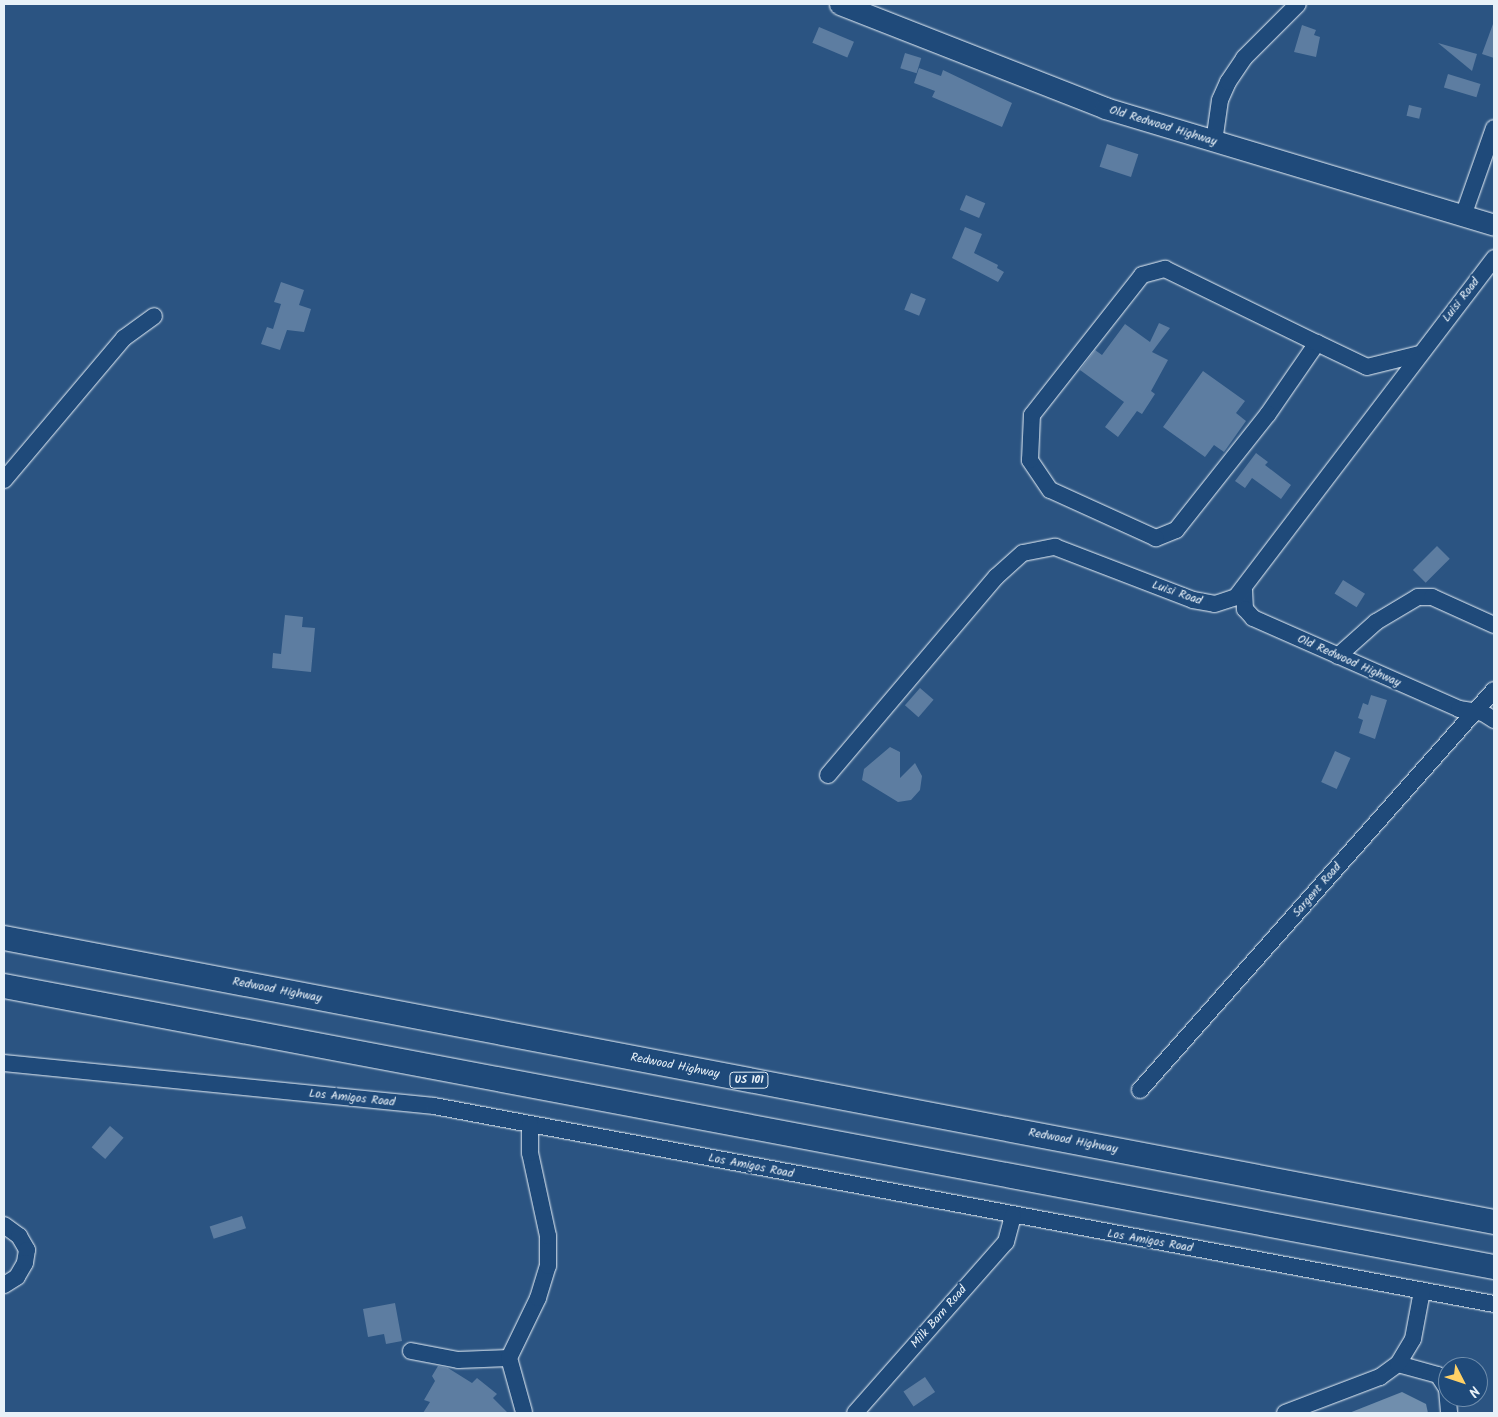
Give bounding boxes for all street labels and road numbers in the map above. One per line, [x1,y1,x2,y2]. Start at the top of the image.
street label: Old Redwood Highway [1108,103,1218,149]
street label: Luisi Road [1439,275,1483,325]
street label: Luisi Road [1150,578,1204,608]
street label: Old Redwood Highway [1295,632,1403,690]
street label: Sargent Road [1290,860,1344,920]
street label: Redwood Highway [231,974,323,1006]
street label: Redwood Highway [629,1050,721,1082]
road number: US 101 [729,1072,769,1088]
street label: Los Amigos Road [308,1086,396,1110]
street label: Redwood Highway [1027,1125,1119,1157]
street label: Los Amigos Road [707,1151,795,1181]
street label: Los Amigos Road [1106,1226,1194,1256]
street label: Milk Barn Road [908,1283,970,1351]

